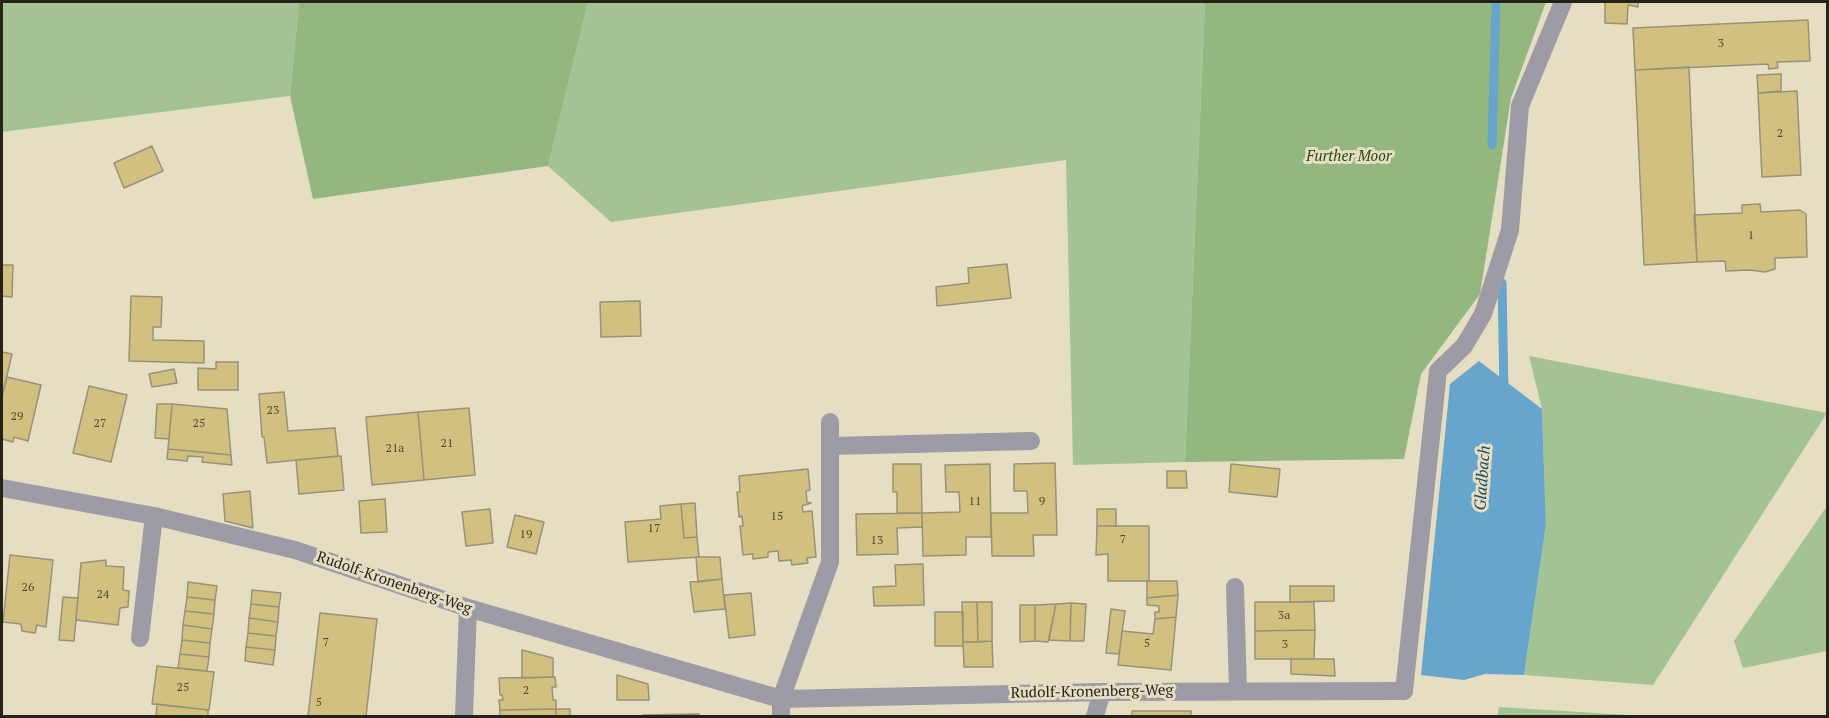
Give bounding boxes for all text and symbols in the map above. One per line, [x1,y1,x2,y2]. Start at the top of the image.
house number: 3 [1718,37,1724,51]
house number: 2 [1777,127,1783,141]
park label: Further Moor [1306,148,1392,166]
house number: 1 [1748,229,1754,243]
house number: 23 [267,404,279,418]
house number: 29 [11,410,23,424]
house number: 27 [94,417,106,431]
house number: 25 [193,417,205,431]
house number: 21 [441,437,453,451]
house number: 21a [386,442,404,456]
water label: Gladbach [1471,445,1495,511]
house number: 11 [969,495,981,509]
house number: 9 [1039,495,1045,509]
house number: 15 [771,510,783,524]
house number: 17 [648,522,660,536]
house number: 19 [520,528,532,542]
house number: 7 [1120,533,1126,547]
house number: 13 [871,534,883,548]
street label: Rudolf-Kronenberg-Weg [314,548,474,618]
house number: 26 [22,581,34,595]
house number: 24 [97,588,109,602]
house number: 3a [1278,609,1290,623]
house number: 7 [323,636,329,650]
house number: 5 [1144,637,1150,651]
house number: 3 [1282,638,1288,652]
house number: 25 [177,681,189,695]
street label: Rudolf-Kronenberg-Weg [1010,682,1174,702]
house number: 2 [523,684,529,698]
house number: 5 [316,696,322,710]

